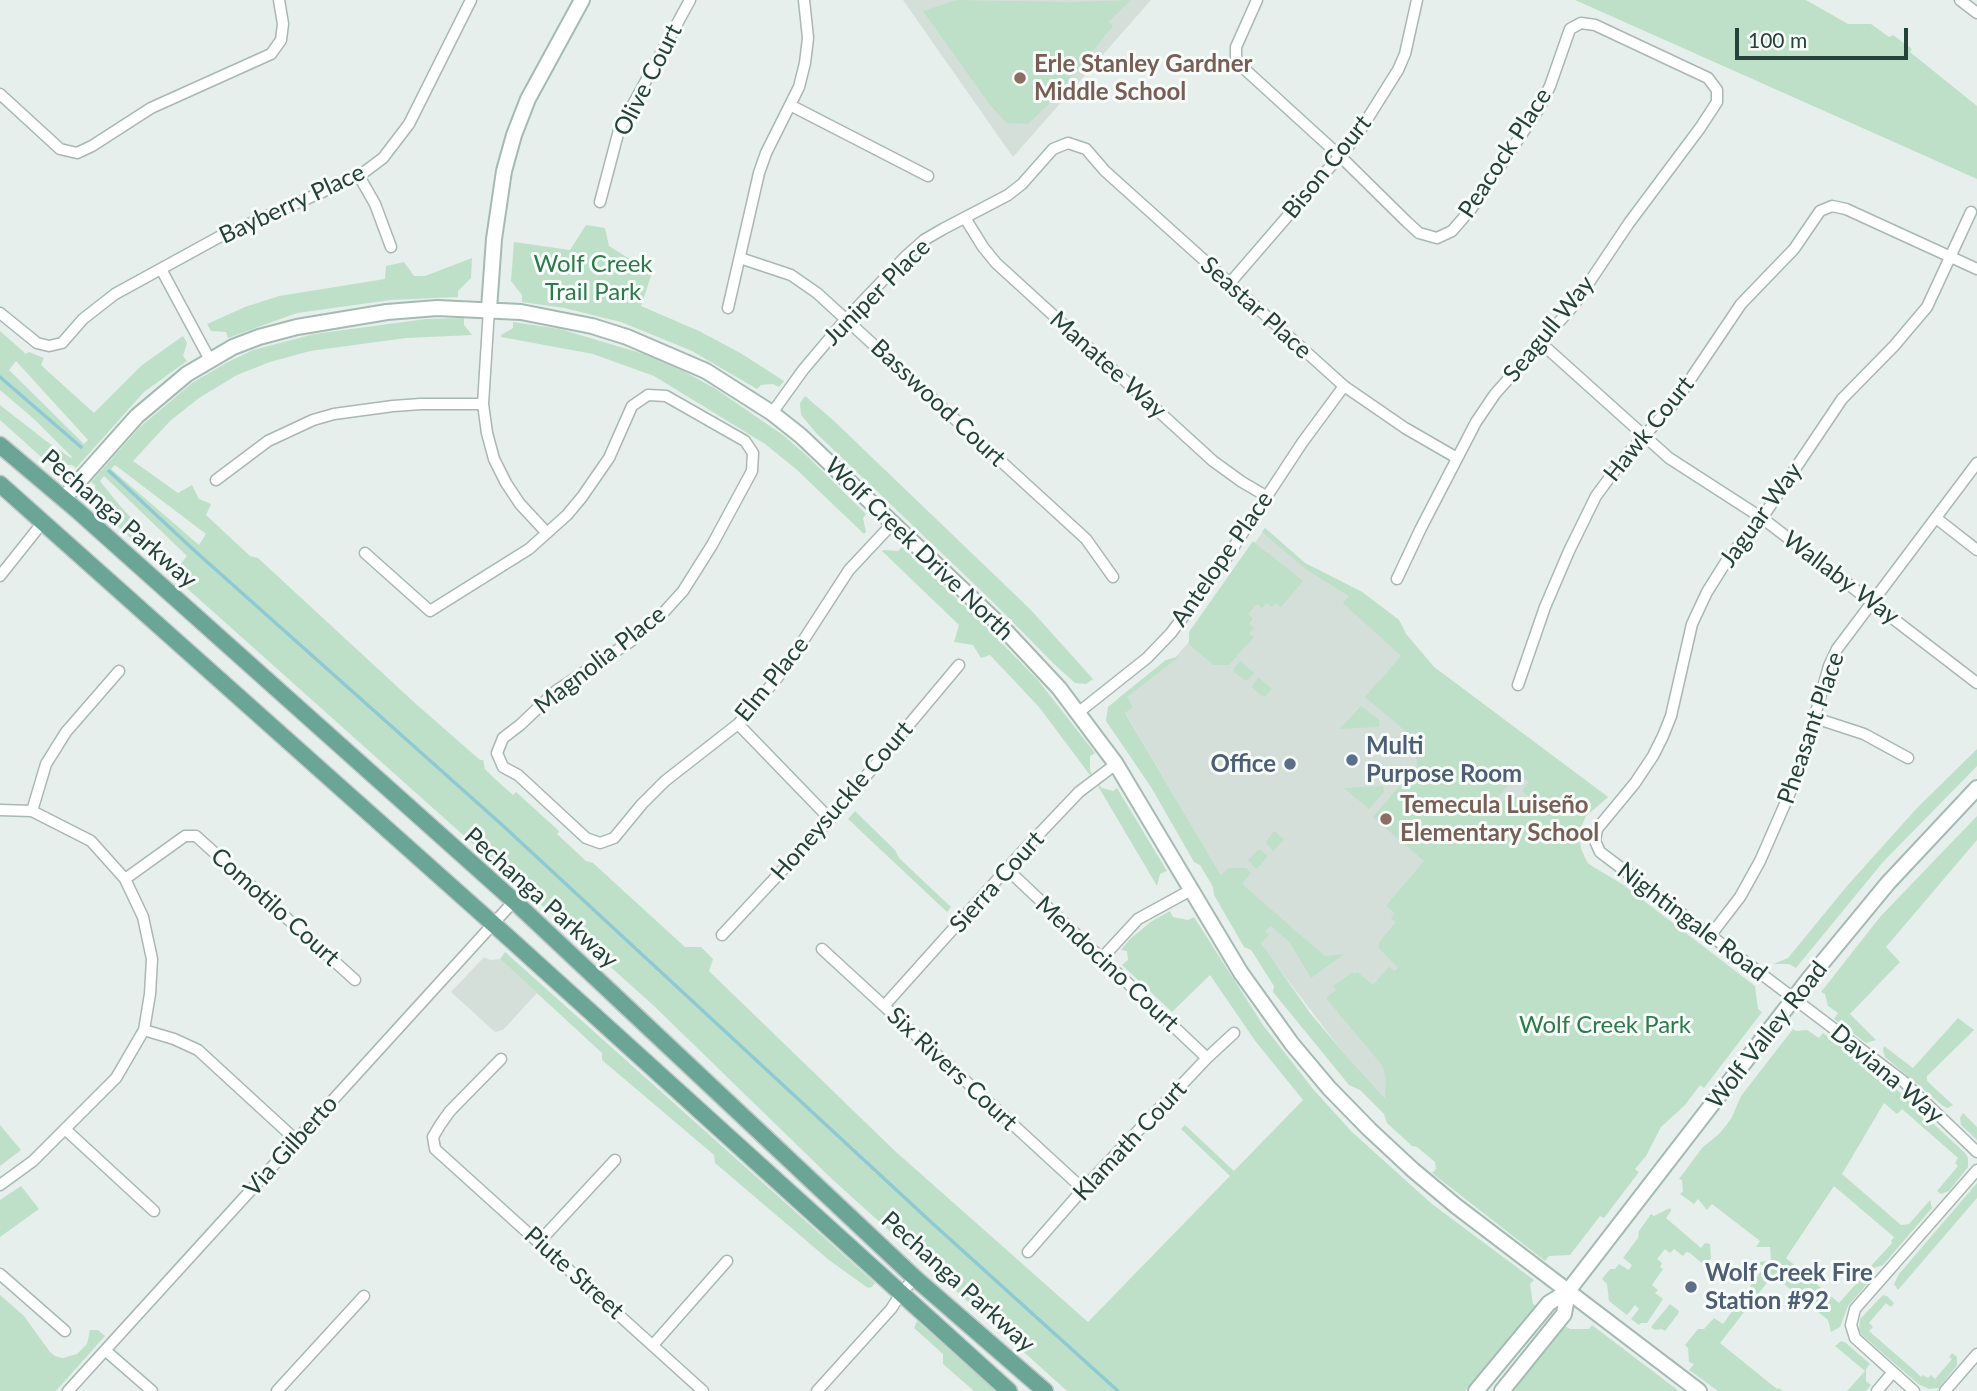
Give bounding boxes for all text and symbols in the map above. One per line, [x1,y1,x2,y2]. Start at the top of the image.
scale bar [1739,14,1912,58]
street label: Olive Court [608,19,688,141]
text: 100 m [1748,27,1807,52]
place label: Erle Stanley Gardner Middle School [1034,50,1252,106]
marker: Erle Stanley Gardner Middle School [1012,70,1028,86]
street label: Peacock Place [1452,83,1558,223]
street label: Bison Court [1277,109,1377,225]
street label: Bayberry Place [215,158,369,250]
street label: Juniper Place [818,233,936,351]
park label: Wolf Creek Trail Park [533,250,653,306]
street label: Seastar Place [1195,251,1317,365]
street label: Seagull Way [1497,270,1601,388]
street label: Manatee Way [1044,305,1172,425]
street label: Basswood Court [865,333,1011,473]
street label: Hawk Court [1598,371,1700,487]
street label: Pechanga Parkway [35,444,203,594]
street label: Wolf Creek Drive North [819,452,1019,646]
street label: Jaguar Way [1714,457,1808,573]
street label: Antelope Place [1165,486,1279,632]
street label: Wallaby Way [1777,525,1905,631]
street label: Magnolia Place [529,600,671,720]
street label: Elm Place [729,631,815,727]
street label: Pheasant Place [1772,648,1850,808]
street label: Honeysuckle Court [765,716,919,886]
place label: Multi Purpose Room [1366,732,1522,788]
place label: Office [1210,750,1276,778]
marker: Multi Purpose Room [1344,752,1360,768]
marker: Office [1282,756,1298,772]
place label: Temecula Luiseño Elementary School [1400,791,1599,847]
marker: Temecula Luiseño Elementary School [1378,811,1394,827]
street label: Pechanga Parkway [458,821,624,975]
street label: Sierra Court [944,825,1050,939]
street label: Comotilo Court [205,842,345,972]
street label: Nightingale Road [1611,856,1773,988]
street label: Mendocino Court [1029,890,1185,1038]
street label: Wolf Valley Road [1700,956,1834,1114]
street label: Six Rivers Court [881,1001,1023,1137]
park label: Wolf Creek Park [1519,1011,1691,1039]
street label: Daviana Way [1825,1018,1949,1130]
street label: Klamath Court [1067,1075,1193,1207]
street label: Via Gilberto [238,1090,344,1202]
street label: Pechanga Parkway [875,1205,1041,1359]
street label: Piute Street [518,1221,630,1325]
place label: Wolf Creek Fire Station #92 [1705,1259,1873,1315]
marker: Wolf Creek Fire Station #92 [1683,1279,1699,1295]

